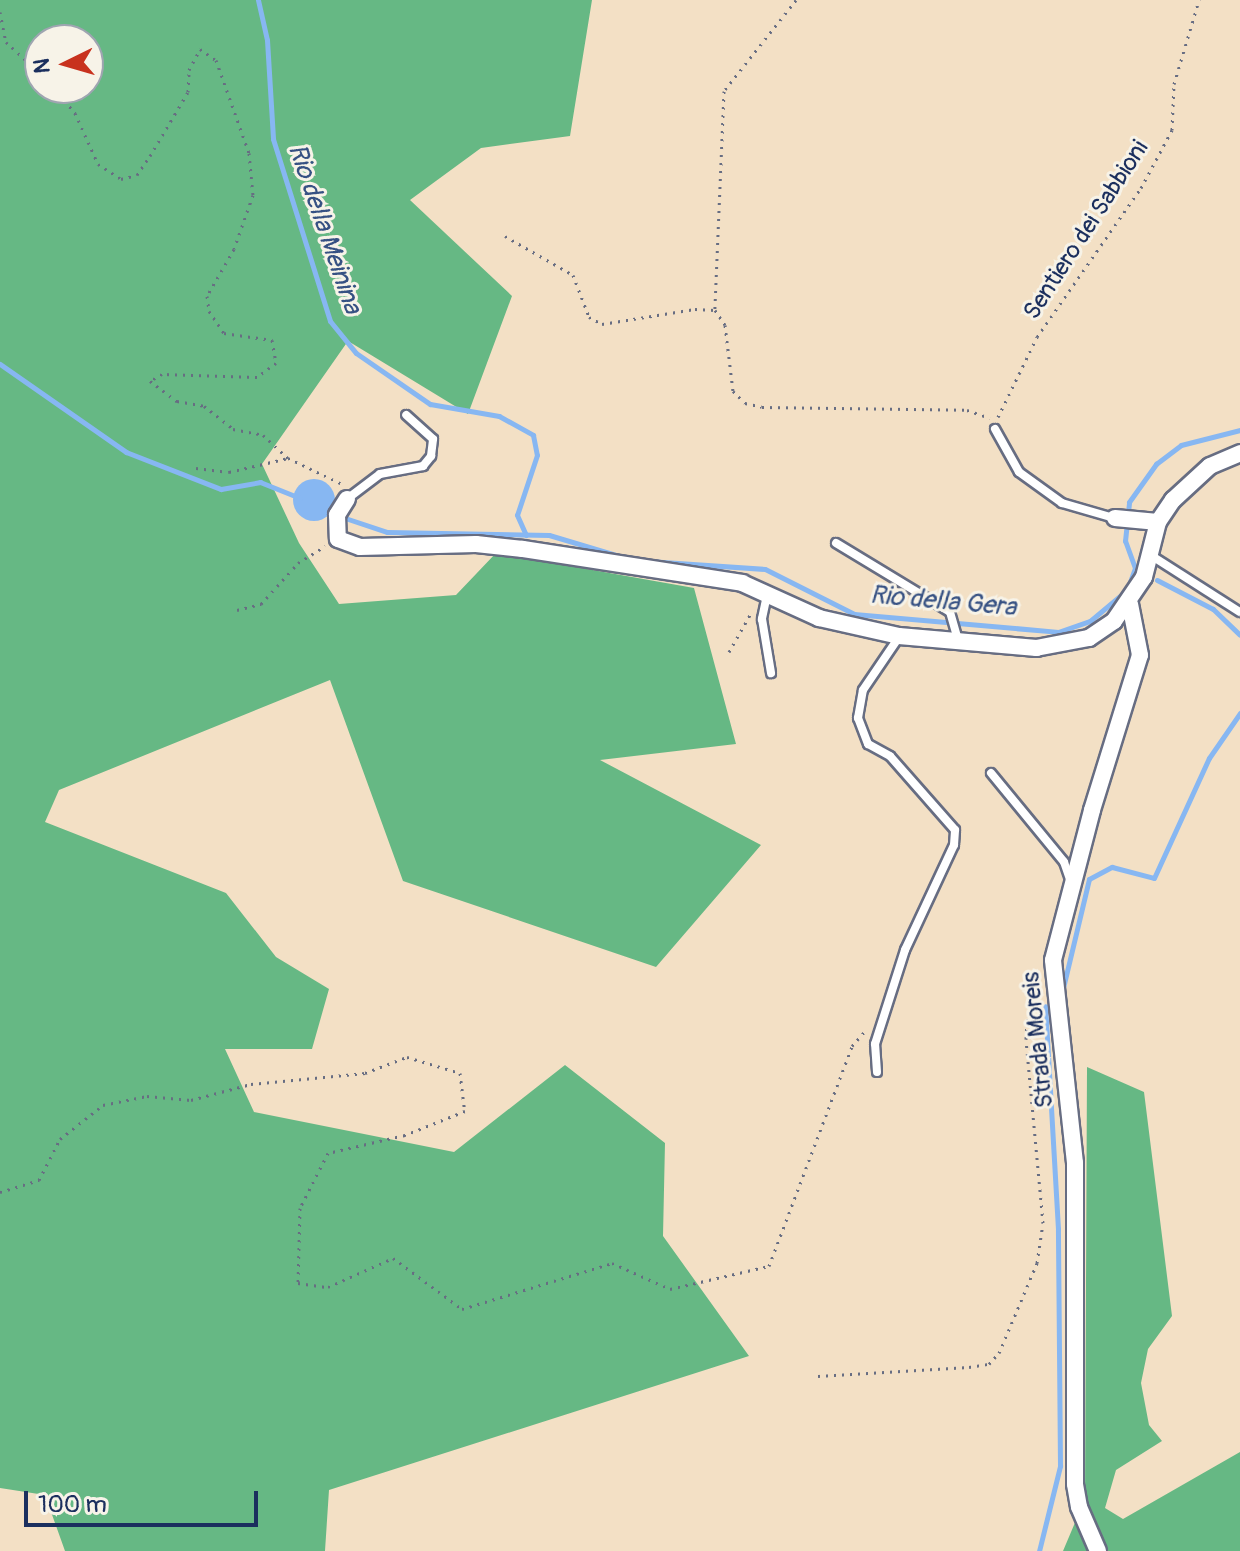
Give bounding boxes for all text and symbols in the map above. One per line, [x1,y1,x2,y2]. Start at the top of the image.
north arrow [24,24,104,104]
text: N [27,57,57,75]
street label: Sentiero dei Sabbioni [1017,135,1155,325]
water label: Rio della Meinina [280,140,368,318]
water label: Rio della Gera [869,580,1017,624]
street label: Strada Moreis [1017,971,1059,1109]
scale bar [28,1475,262,1525]
text: 100 m [38,1490,107,1519]

